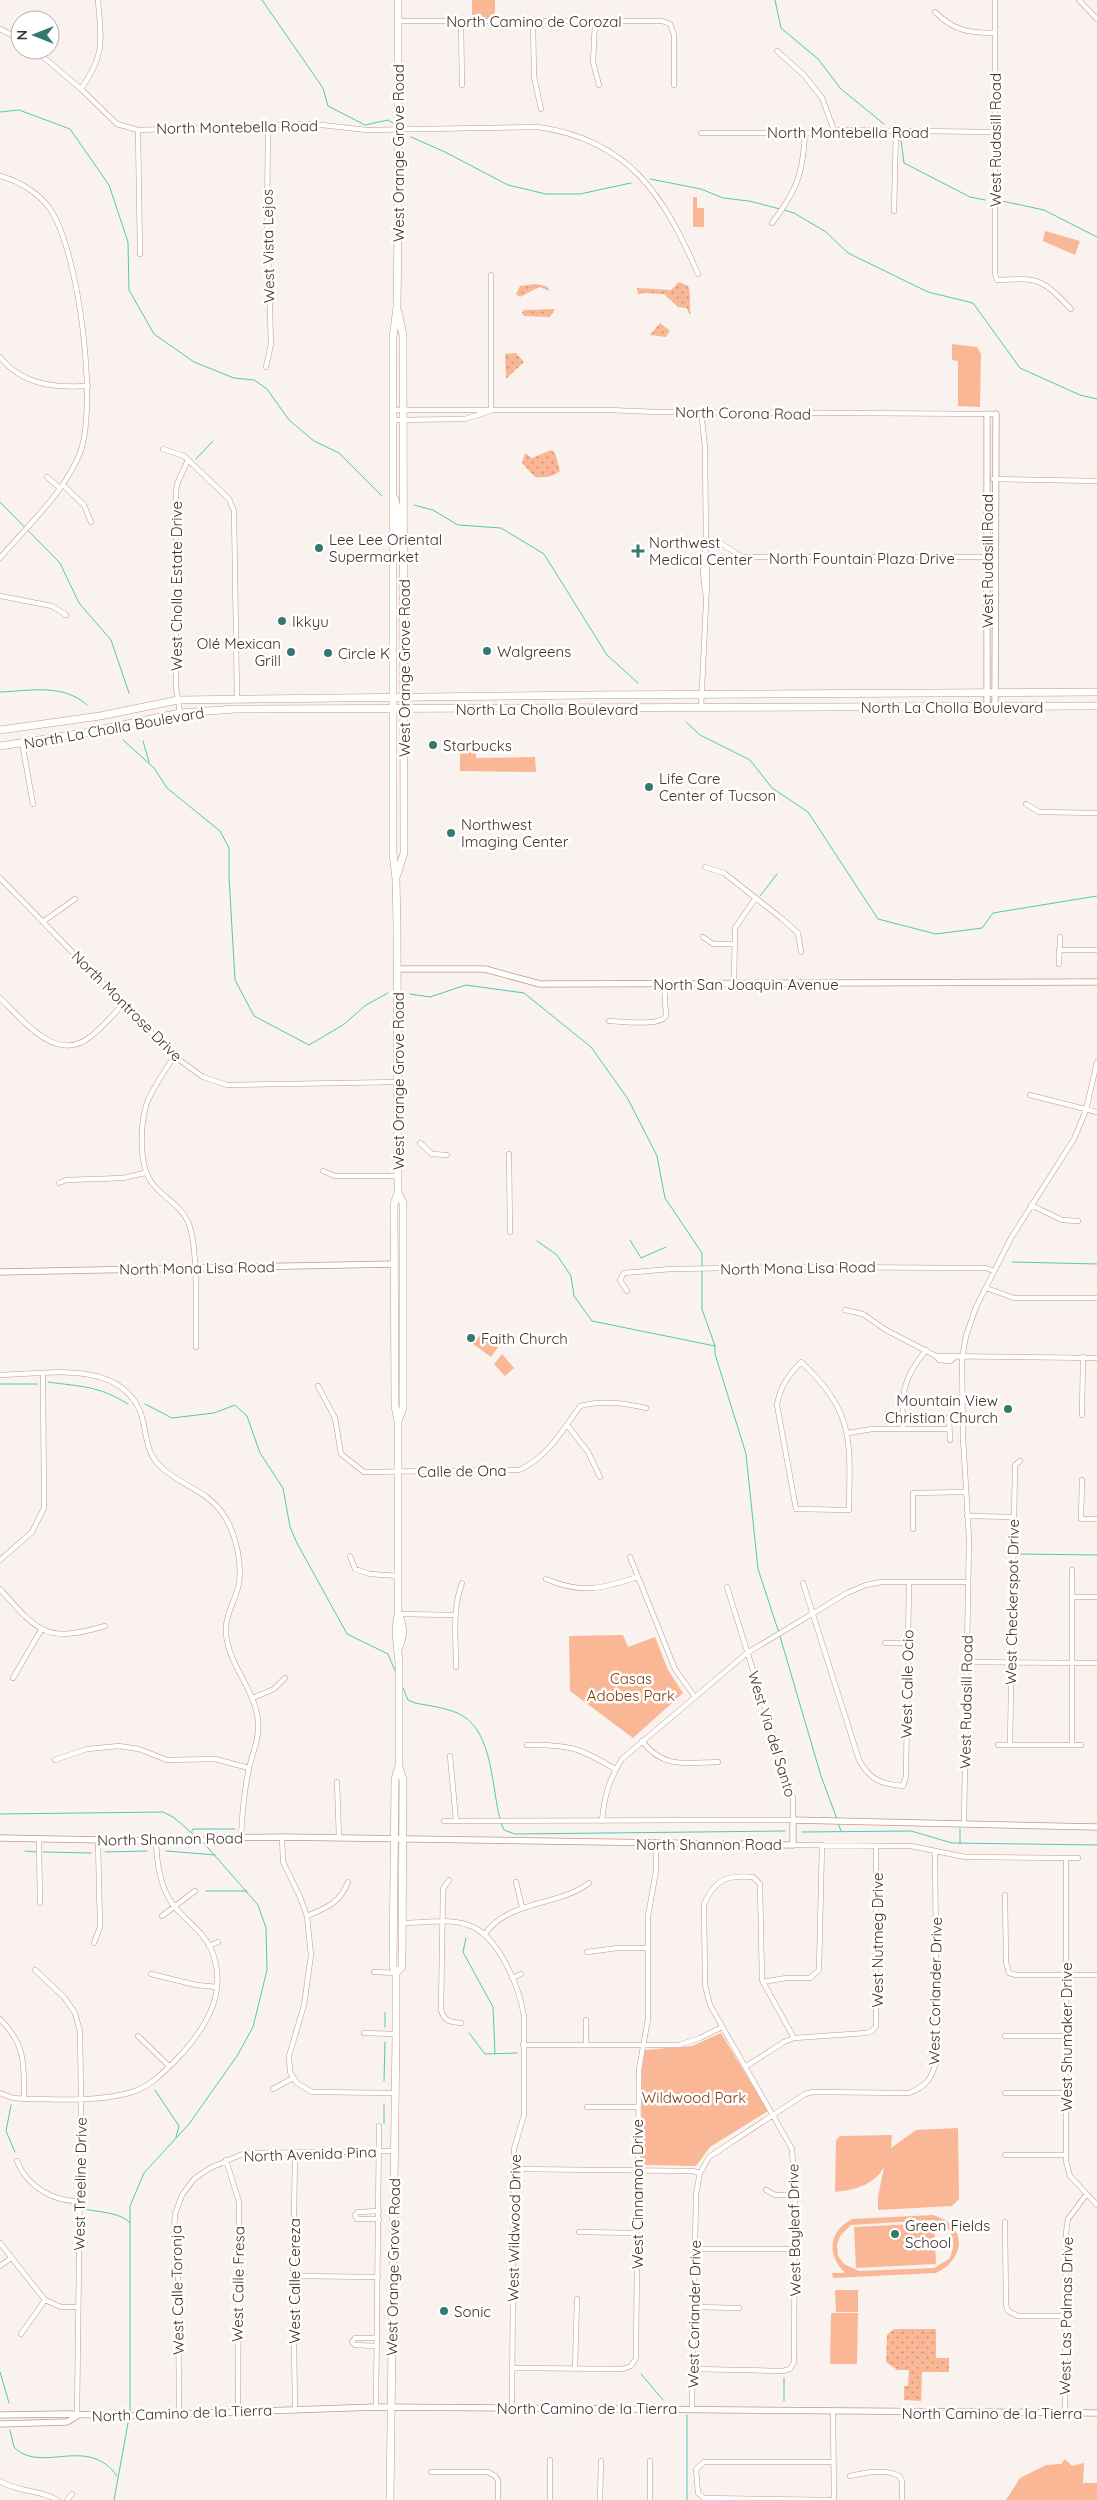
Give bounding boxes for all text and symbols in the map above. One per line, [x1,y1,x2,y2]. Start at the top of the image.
north arrow [10,10,60,60]
street label: North Camino de Corozal [446,12,622,31]
text: N [13,30,31,40]
street label: West Orange Grove Road [389,64,408,242]
street label: West Rudasill Road [986,73,1005,207]
street label: North Montebella Road [156,116,318,138]
street label: North Montebella Road [767,123,929,142]
street label: West Vista Lejos [258,189,278,303]
street label: North Corona Road [675,402,811,424]
street label: West Rudasill Road [978,494,997,628]
street label: West Cholla Estate Drive [167,501,186,671]
place label: Lee Lee Oriental Supermarket [329,530,442,566]
place label: Northwest Medical Center [649,533,753,569]
marker: Lee Lee Oriental Supermarket [313,542,325,554]
marker: Northwest Medical Center [631,544,645,558]
street label: North Fountain Plaza Drive [769,549,955,568]
street label: West Orange Grove Road [395,579,414,757]
place label: Ikkyu [292,612,329,631]
marker: Ikkyu [276,615,288,627]
place label: Olé Mexican Grill [197,634,281,670]
place label: Walgreens [497,642,571,661]
place label: Circle K [338,644,390,663]
marker: Walgreens [481,645,493,657]
marker: Olé Mexican Grill [285,646,297,658]
marker: Circle K [322,647,334,659]
street label: North La Cholla Boulevard [861,698,1043,717]
street label: North La Cholla Boulevard [456,700,638,719]
street label: North La Cholla Boulevard [22,703,206,753]
place label: Starbucks [443,736,512,755]
marker: Starbucks [427,739,439,751]
place label: Life Care Center of Tucson [659,769,776,805]
marker: Life Care Center of Tucson [643,781,655,793]
place label: Northwest Imaging Center [461,815,569,851]
marker: Northwest Imaging Center [445,827,457,839]
street label: North Montrose Drive [68,947,186,1065]
street label: North San Joaquin Avenue [653,975,839,994]
street label: West Orange Grove Road [389,992,408,1170]
street label: North Mona Lisa Road [119,1257,275,1279]
street label: North Mona Lisa Road [720,1257,876,1279]
place label: Faith Church [481,1329,568,1348]
marker: Faith Church [465,1332,477,1344]
place label: Mountain View Christian Church [885,1391,998,1427]
marker: Mountain View Christian Church [1002,1403,1014,1415]
street label: Calle de Ona [417,1461,507,1481]
street label: West Checkerspot Drive [1001,1519,1023,1685]
street label: West Calle Ocio [897,1629,917,1739]
street label: West Rudasill Road [955,1635,977,1769]
park label: Casas Adobes Park [587,1669,675,1705]
street label: West Via del Santo [744,1669,800,1799]
street label: North Shannon Road [97,1828,243,1850]
street label: North Shannon Road [636,1835,782,1854]
street label: West Nutmeg Drive [868,1872,887,2008]
street label: West Coriander Drive [924,1917,946,2065]
street label: West Shumaker Drive [1057,1962,1076,2112]
park label: Wildwood Park [642,2088,746,2107]
street label: West Treeline Drive [69,2117,91,2251]
street label: West Cinnamon Drive [628,2119,647,2269]
street label: North Avenida Pina [243,2142,377,2166]
street label: West Wildwood Drive [503,2154,525,2302]
street label: West Bayleaf Drive [783,2163,805,2297]
street label: West Orange Grove Road [382,2178,404,2356]
place label: Green Fields School [905,2216,990,2252]
street label: West Calle Cereza [285,2218,304,2344]
street label: West Calle Toronja [166,2225,188,2355]
street label: West Calle Fresa [227,2226,249,2342]
marker: Green Fields School [889,2228,901,2240]
street label: West Las Palmas Drive [1055,2237,1077,2395]
street label: West Coriander Drive [683,2240,705,2388]
place label: Sonic [454,2302,491,2321]
marker: Sonic [438,2305,450,2317]
street label: North Camino de la Tierra [497,2399,677,2418]
street label: North Camino de la Tierra [91,2400,273,2426]
street label: North Camino de la Tierra [902,2404,1082,2423]

